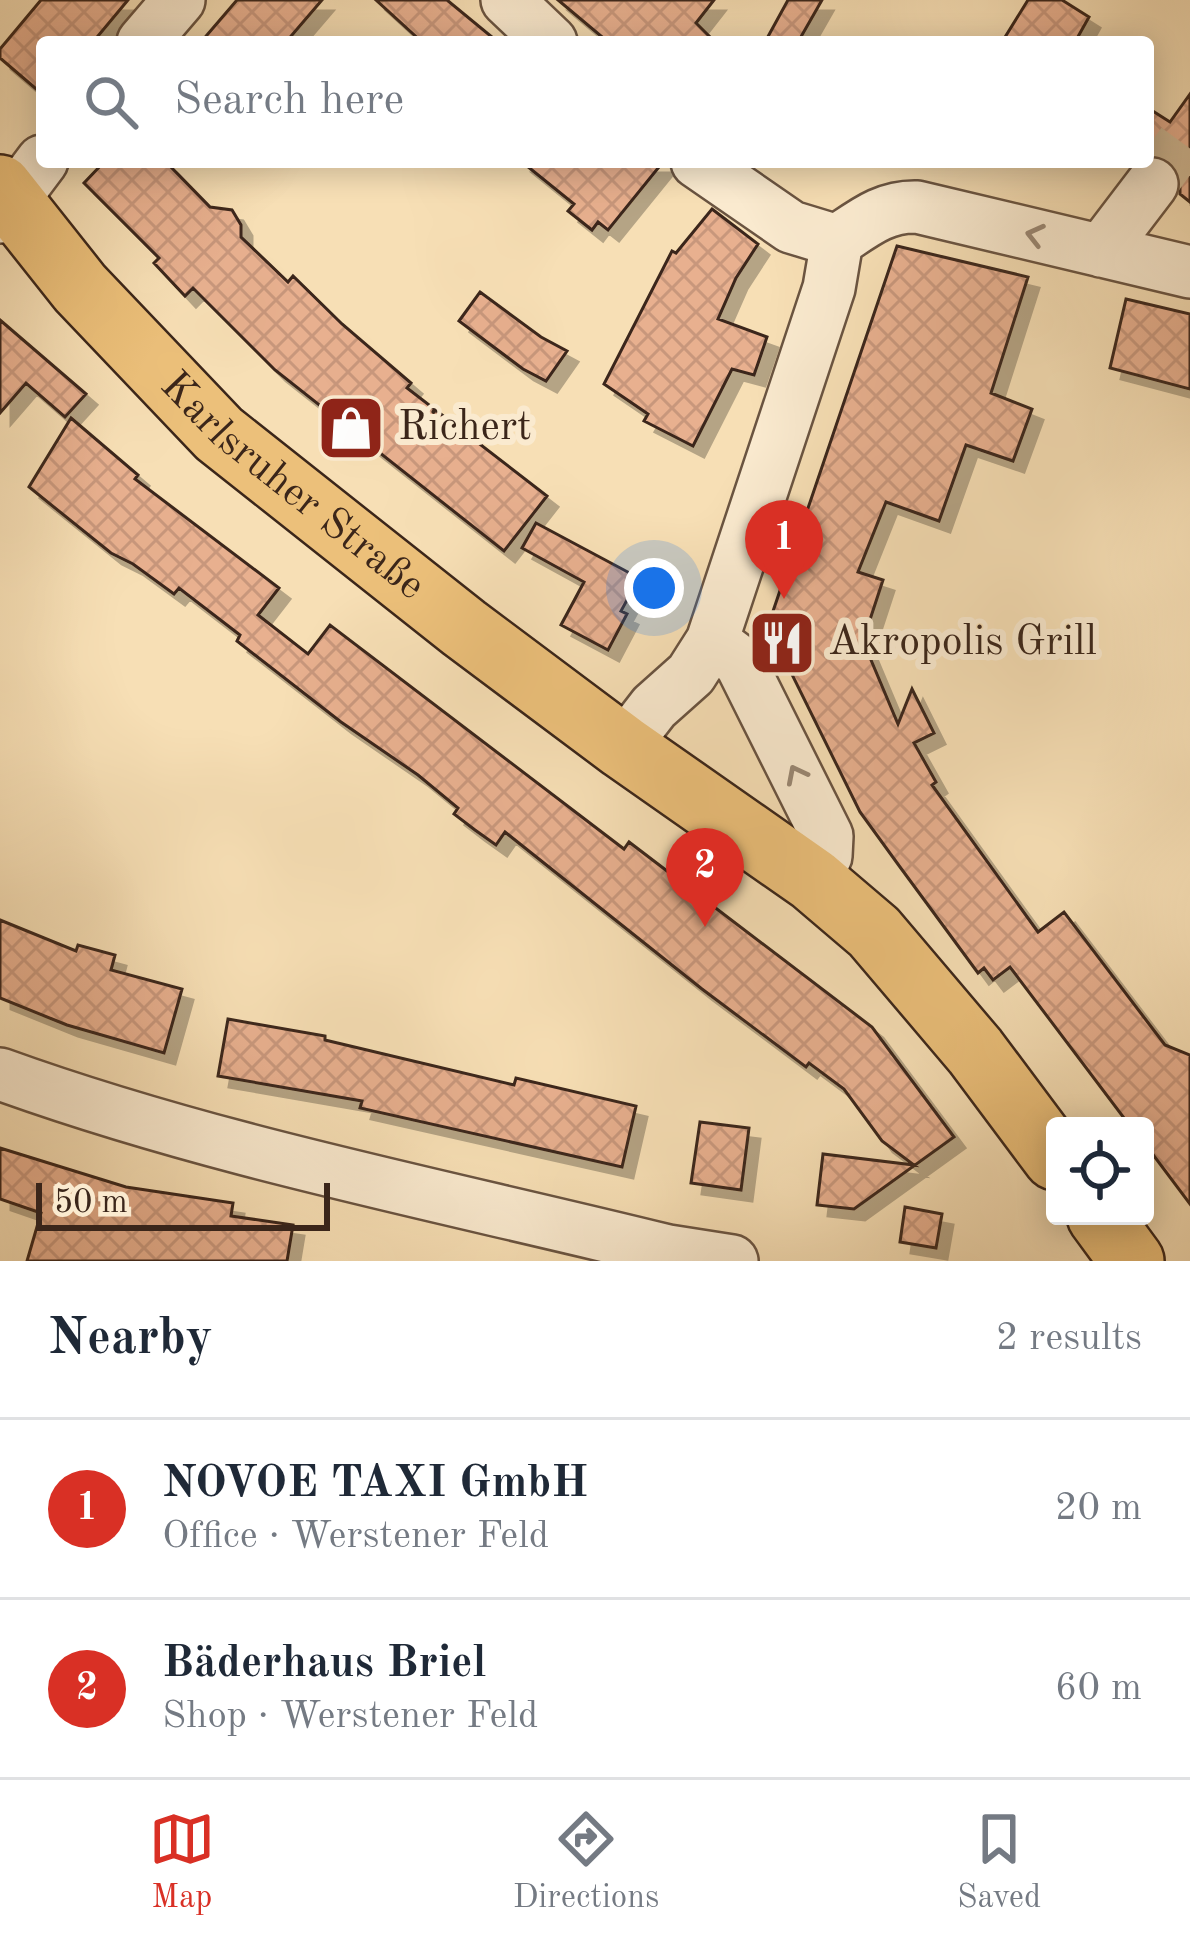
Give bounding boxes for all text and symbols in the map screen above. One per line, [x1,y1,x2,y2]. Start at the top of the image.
search box [36,36,1154,168]
icon: search [78,69,144,135]
text: Search here [174,79,404,124]
one-way arrow [1026,224,1046,249]
street label: Karlsruher Straße [152,365,432,609]
shop icon: Richert [316,393,386,463]
place label: Richert [398,407,532,449]
pin: 1 [745,500,823,599]
your location [624,558,684,618]
restaurant icon: Akropolis Grill [747,608,817,678]
place label: Akropolis Grill [828,622,1097,664]
one-way arrow [787,764,810,786]
pin: 2 [666,828,744,927]
map controls [1046,1117,1154,1225]
button: locate [1046,1117,1154,1225]
scale bar [36,1177,330,1230]
text: 50 m [54,1187,128,1220]
text: Nearby [48,1314,213,1365]
text: 2 results [996,1319,1142,1358]
text: NOVOE TAXI GmbH [162,1462,588,1507]
text: 1 [76,1489,98,1528]
text: 20 m [1055,1489,1142,1528]
text: Office · Werstener Feld [162,1517,549,1556]
text: Bäderhaus Briel [162,1642,486,1687]
text: 2 [76,1669,98,1708]
text: 60 m [1055,1669,1142,1708]
text: Shop · Werstener Feld [162,1697,538,1736]
tab: Map [149,1806,215,1919]
tab: Directions [513,1806,659,1919]
tab: Saved [957,1806,1041,1919]

